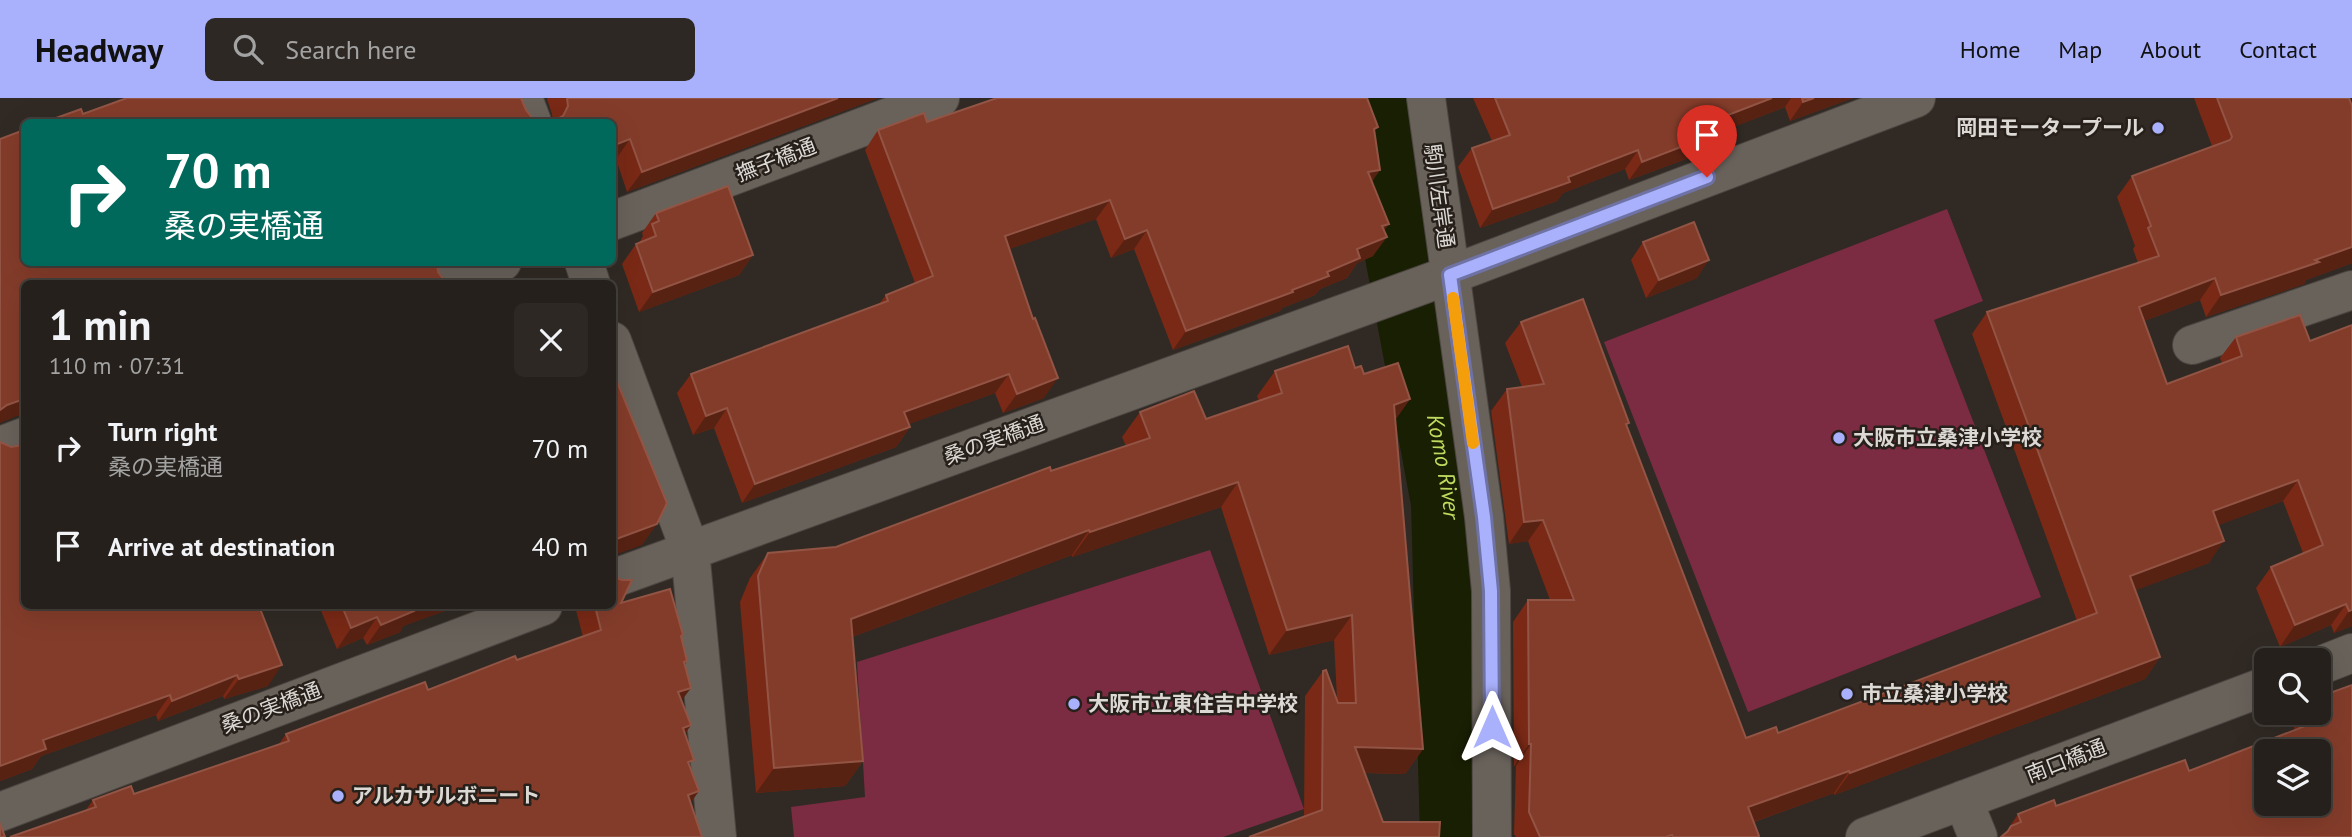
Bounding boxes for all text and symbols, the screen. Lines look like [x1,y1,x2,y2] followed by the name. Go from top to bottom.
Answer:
[205,18,695,81] search box
[35,28,163,71] text: Headway
[229,30,267,68] icon: search
[285,33,416,66] text: Search here
[1960,34,2020,65] text: Home
[2058,34,2102,65] text: Map
[2140,34,2201,65] text: About
[2239,34,2317,65] text: Contact
[1677,105,1737,177] pin
[1956,114,2144,141] place label: 岡田モータープール
[1688,116,1726,154] icon: arrive
[2150,120,2166,136] marker: 岡田モータープール
[732,132,820,187] street label: 撫子橋通
[164,138,271,202] text: 70 m
[1419,142,1460,250] street label: 駒川左岸通
[49,147,140,238] icon: right
[164,204,324,246] text: 桑の実橋通
[49,297,151,352] text: 1 min
[514,303,588,377] button: close
[49,351,185,380] text: 110 m · 07:31
[940,409,1048,470] street label: 桑の実橋通
[1421,411,1466,521] water label: Komo River
[108,415,217,448] text: Turn right
[1853,424,2042,451] place label: 大阪市立桑津小学校
[49,429,87,467] icon: right
[1831,430,1847,446] marker: 大阪市立桑津小学校
[532,432,588,465] text: 70 m
[108,452,223,481] text: 桑の実橋通
[49,527,87,565] icon: arrive
[108,530,335,563] text: Arrive at destination
[532,530,588,563] text: 40 m
[2254,648,2331,816] map controls
[2254,648,2331,725] button: search
[217,676,325,739] street label: 桑の実橋通
[1861,680,2008,707] place label: 市立桑津小学校
[1839,686,1855,702] marker: 市立桑津小学校
[1088,690,1298,717] place label: 大阪市立東住吉中学校
[1455,690,1529,764] position arrow
[1066,696,1082,712] marker: 大阪市立東住吉中学校
[2022,733,2110,788] street label: 南口橋通
[2254,739,2331,816] button: layers
[352,782,540,809] place label: アルカサルボニート
[330,788,346,804] marker: アルカサルボニート

